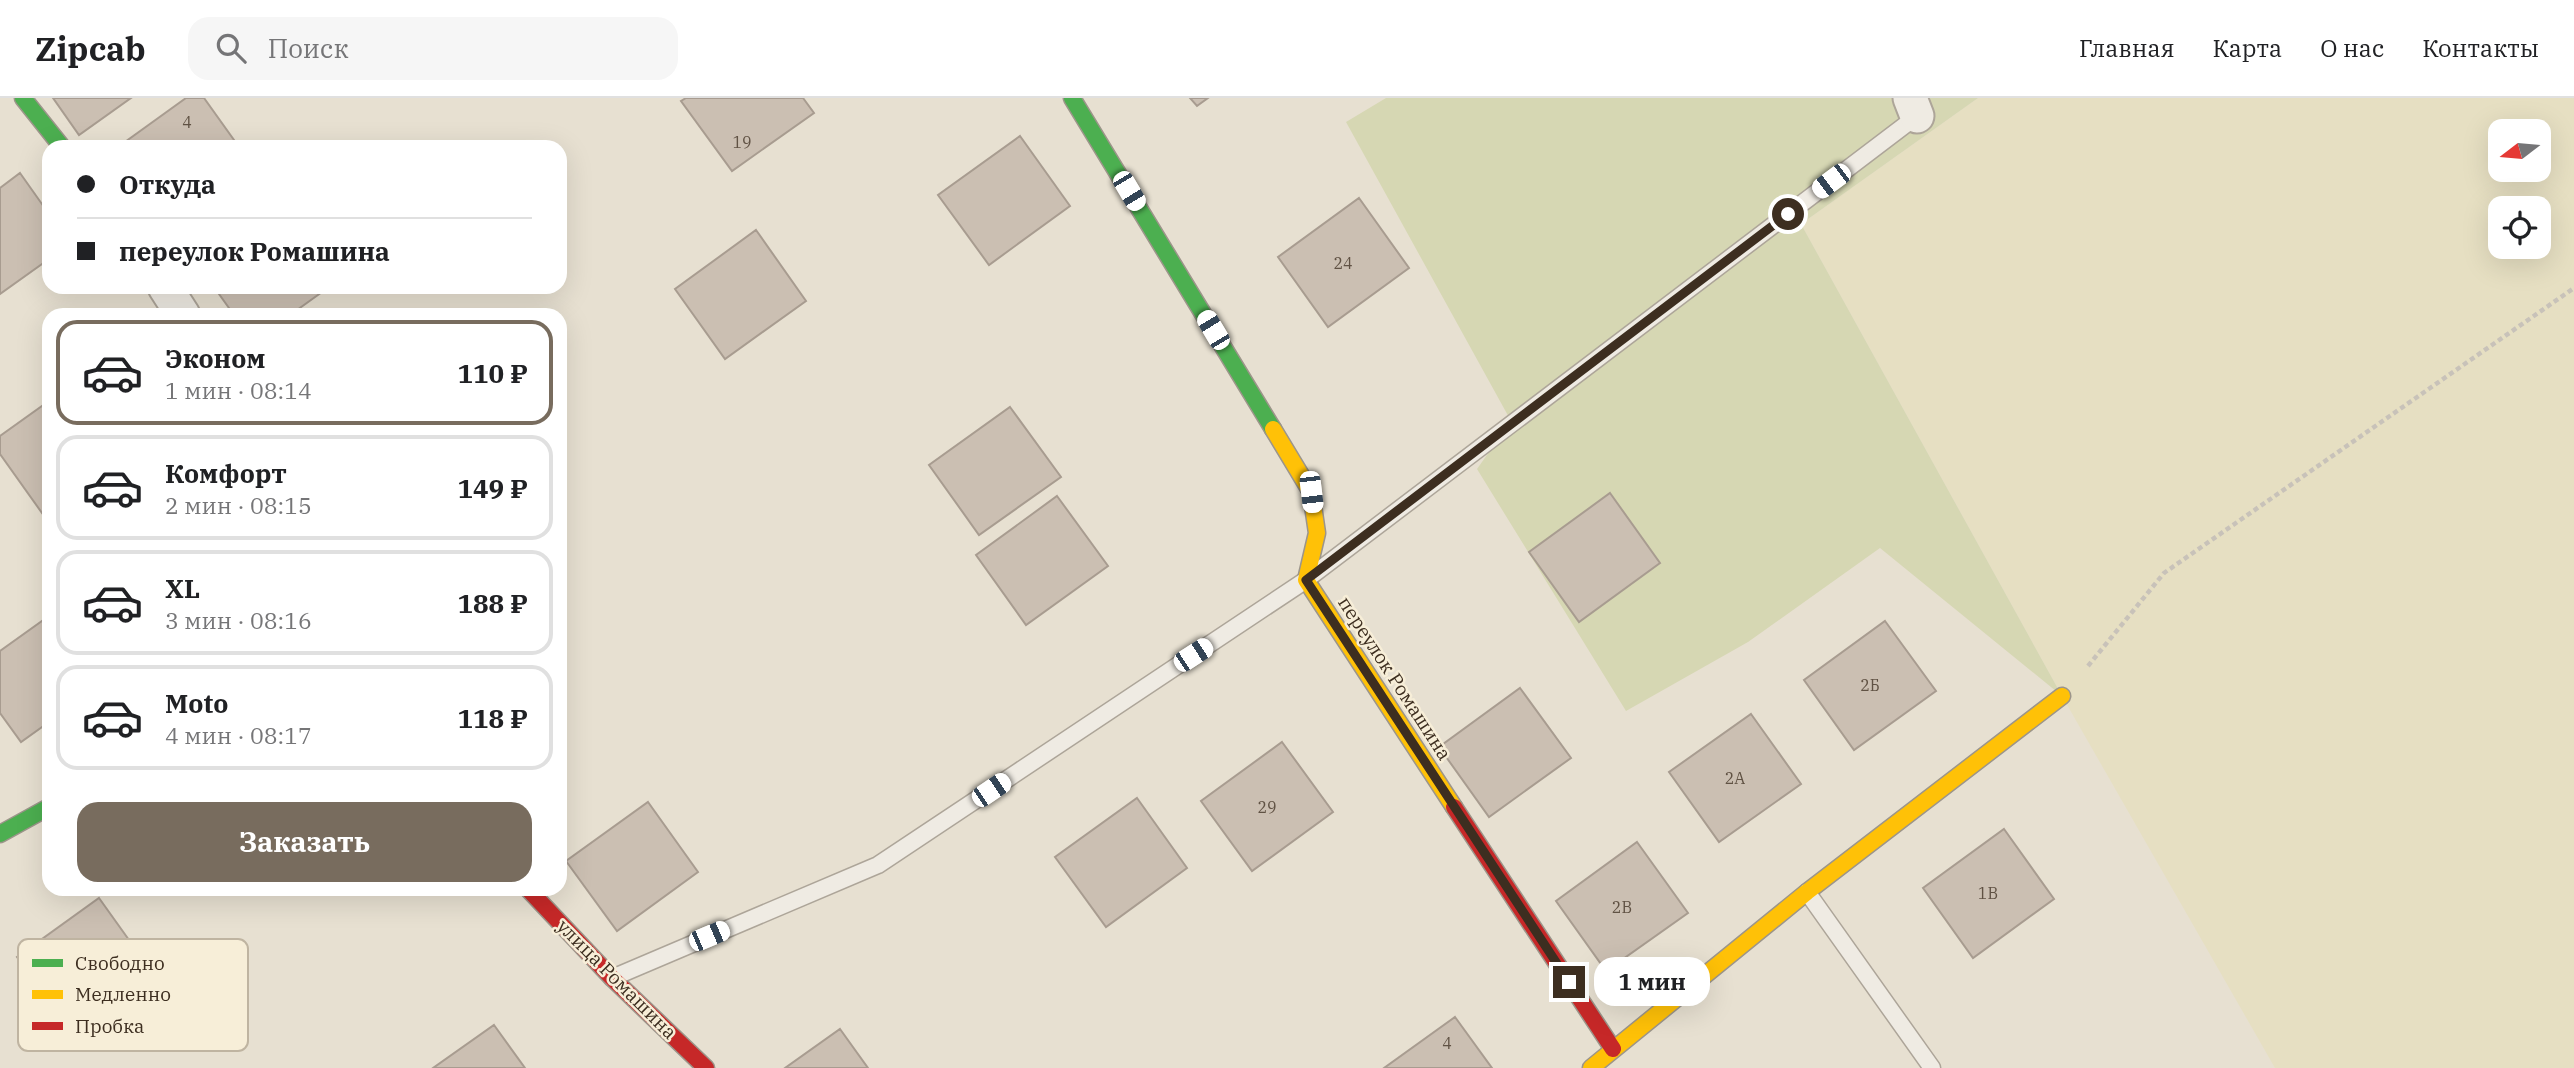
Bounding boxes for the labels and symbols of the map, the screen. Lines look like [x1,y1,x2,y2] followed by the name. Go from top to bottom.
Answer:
[182,112,192,132] house number: 4
[2488,119,2552,182] north arrow
[732,132,752,152] house number: 19
[1808,160,1855,202] car
[1110,168,1149,214] car
[1772,198,1804,230] route start
[1333,253,1353,273] house number: 24
[1194,307,1233,353] car
[1299,470,1324,514] car
[1333,592,1457,764] street label: переулок Ромашина
[1170,635,1217,675] car
[1860,675,1880,695] house number: 2Б
[1725,768,1745,788] house number: 2А
[968,770,1015,810] car
[1257,797,1277,817] house number: 29
[1978,883,1998,903] house number: 1В
[1612,897,1632,917] house number: 2В
[552,914,682,1044] street label: улица Ромашина
[686,918,733,954] car
[18,939,248,1051] legend
[75,951,165,975] text: Свободно
[1594,958,1709,1006] callout: 1 мин
[1553,966,1585,998] route end
[75,982,171,1006] text: Медленно
[75,1014,144,1038] text: Пробка
[1442,1033,1452,1053] house number: 4

